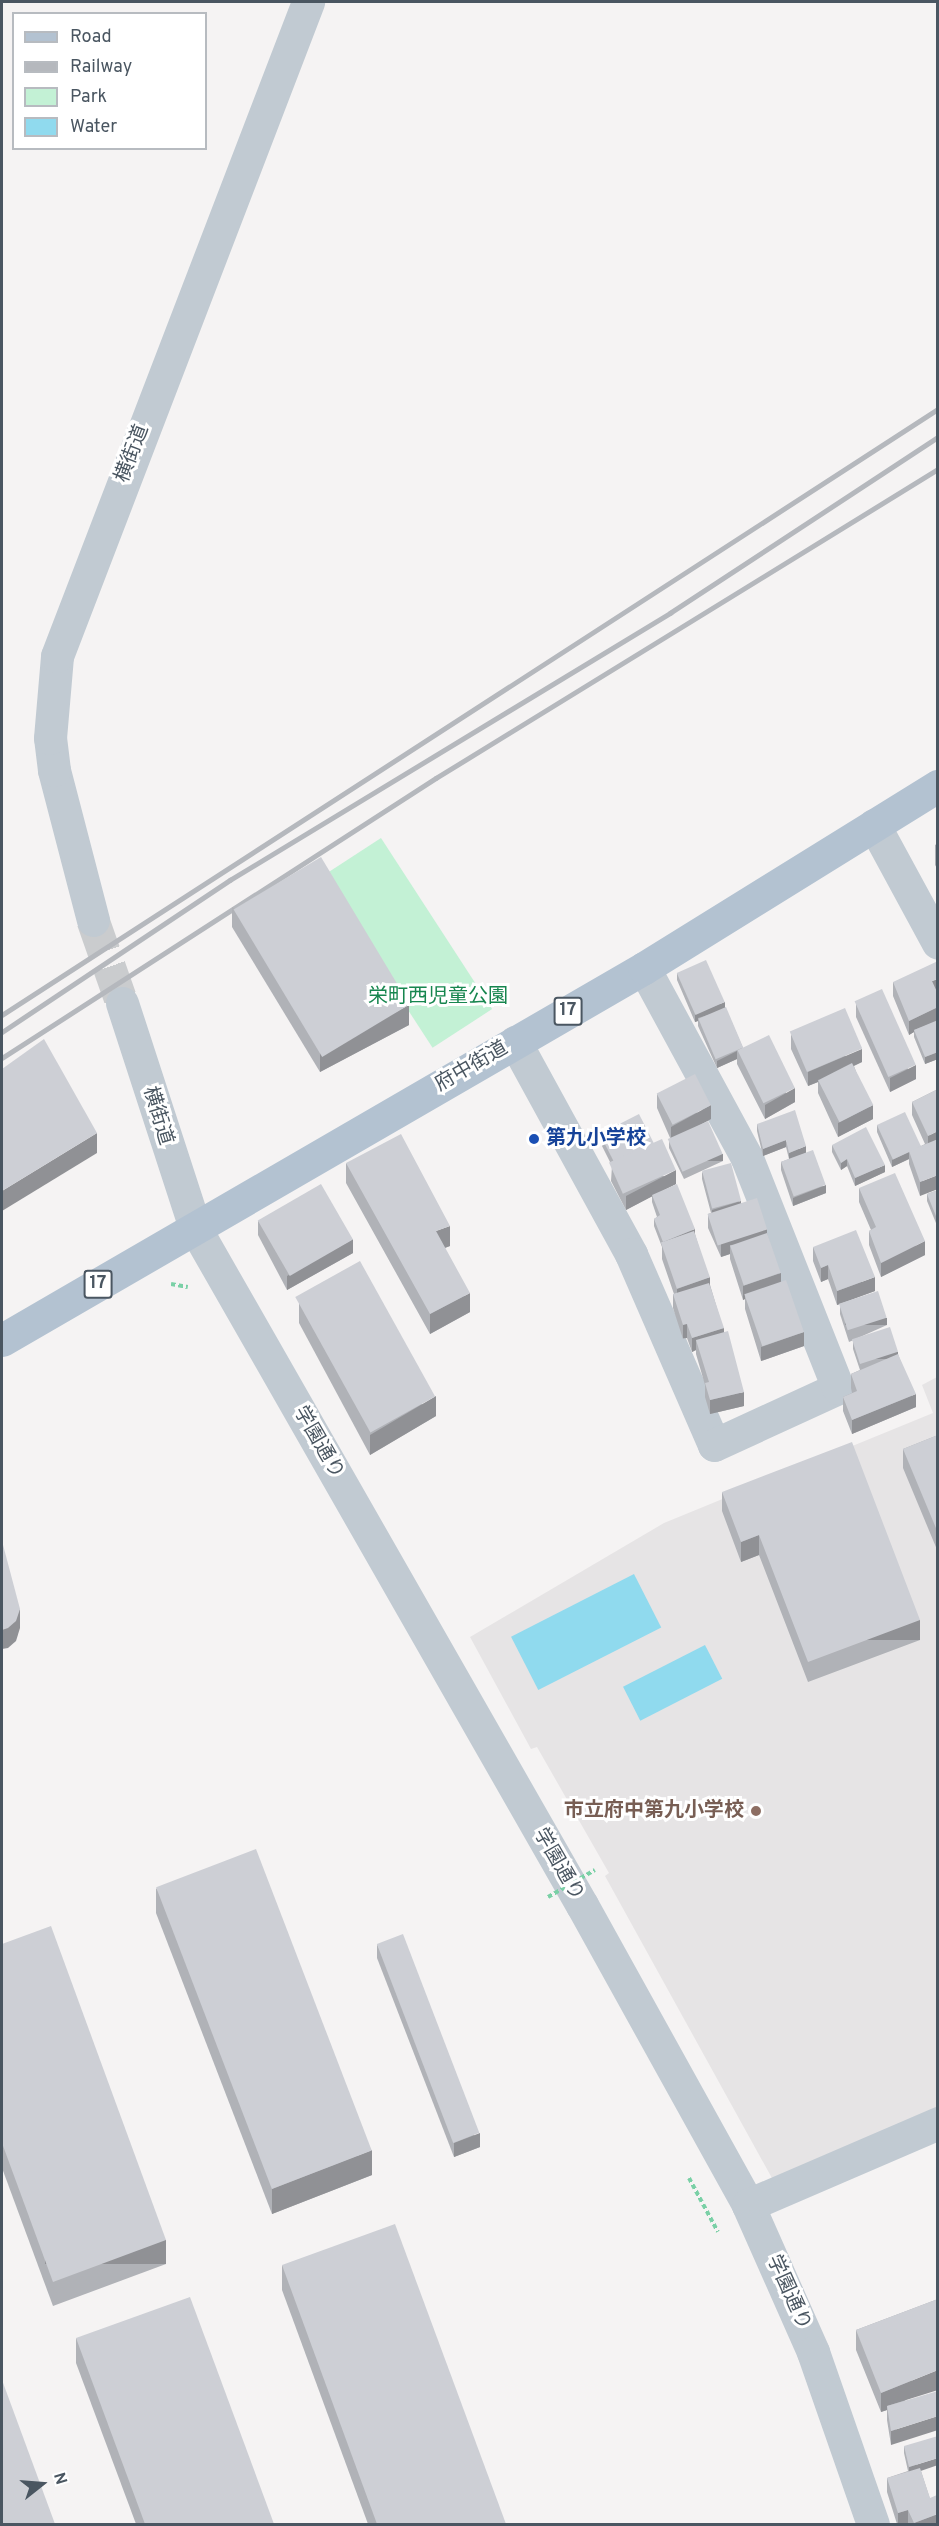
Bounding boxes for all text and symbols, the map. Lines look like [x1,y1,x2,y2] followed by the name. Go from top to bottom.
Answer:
[12,12,207,150] legend
[70,26,112,49] text: Road
[70,56,132,79] text: Railway
[70,86,107,109] text: Park
[70,116,117,139] text: Water
[111,422,155,486] street label: 横街道
[368,985,508,1009] park label: 栄町西児童公園
[553,996,583,1026] road number: 17
[431,1037,513,1097] street label: 府中街道
[137,1084,177,1148] street label: 横街道
[546,1127,646,1151] place label: 第九小学校
[527,1132,541,1146] marker: 第九小学校
[83,1269,113,1299] road number: 17
[288,1402,348,1484] street label: 学園通り
[564,1799,744,1823] place label: 市立府中第九小学校
[749,1804,763,1818] marker: 市立府中第九小学校
[528,1824,588,1906] street label: 学園通り
[761,2252,815,2334] street label: 学園通り
[12,2454,72,2514] north arrow
[48,2470,70,2487] text: N

